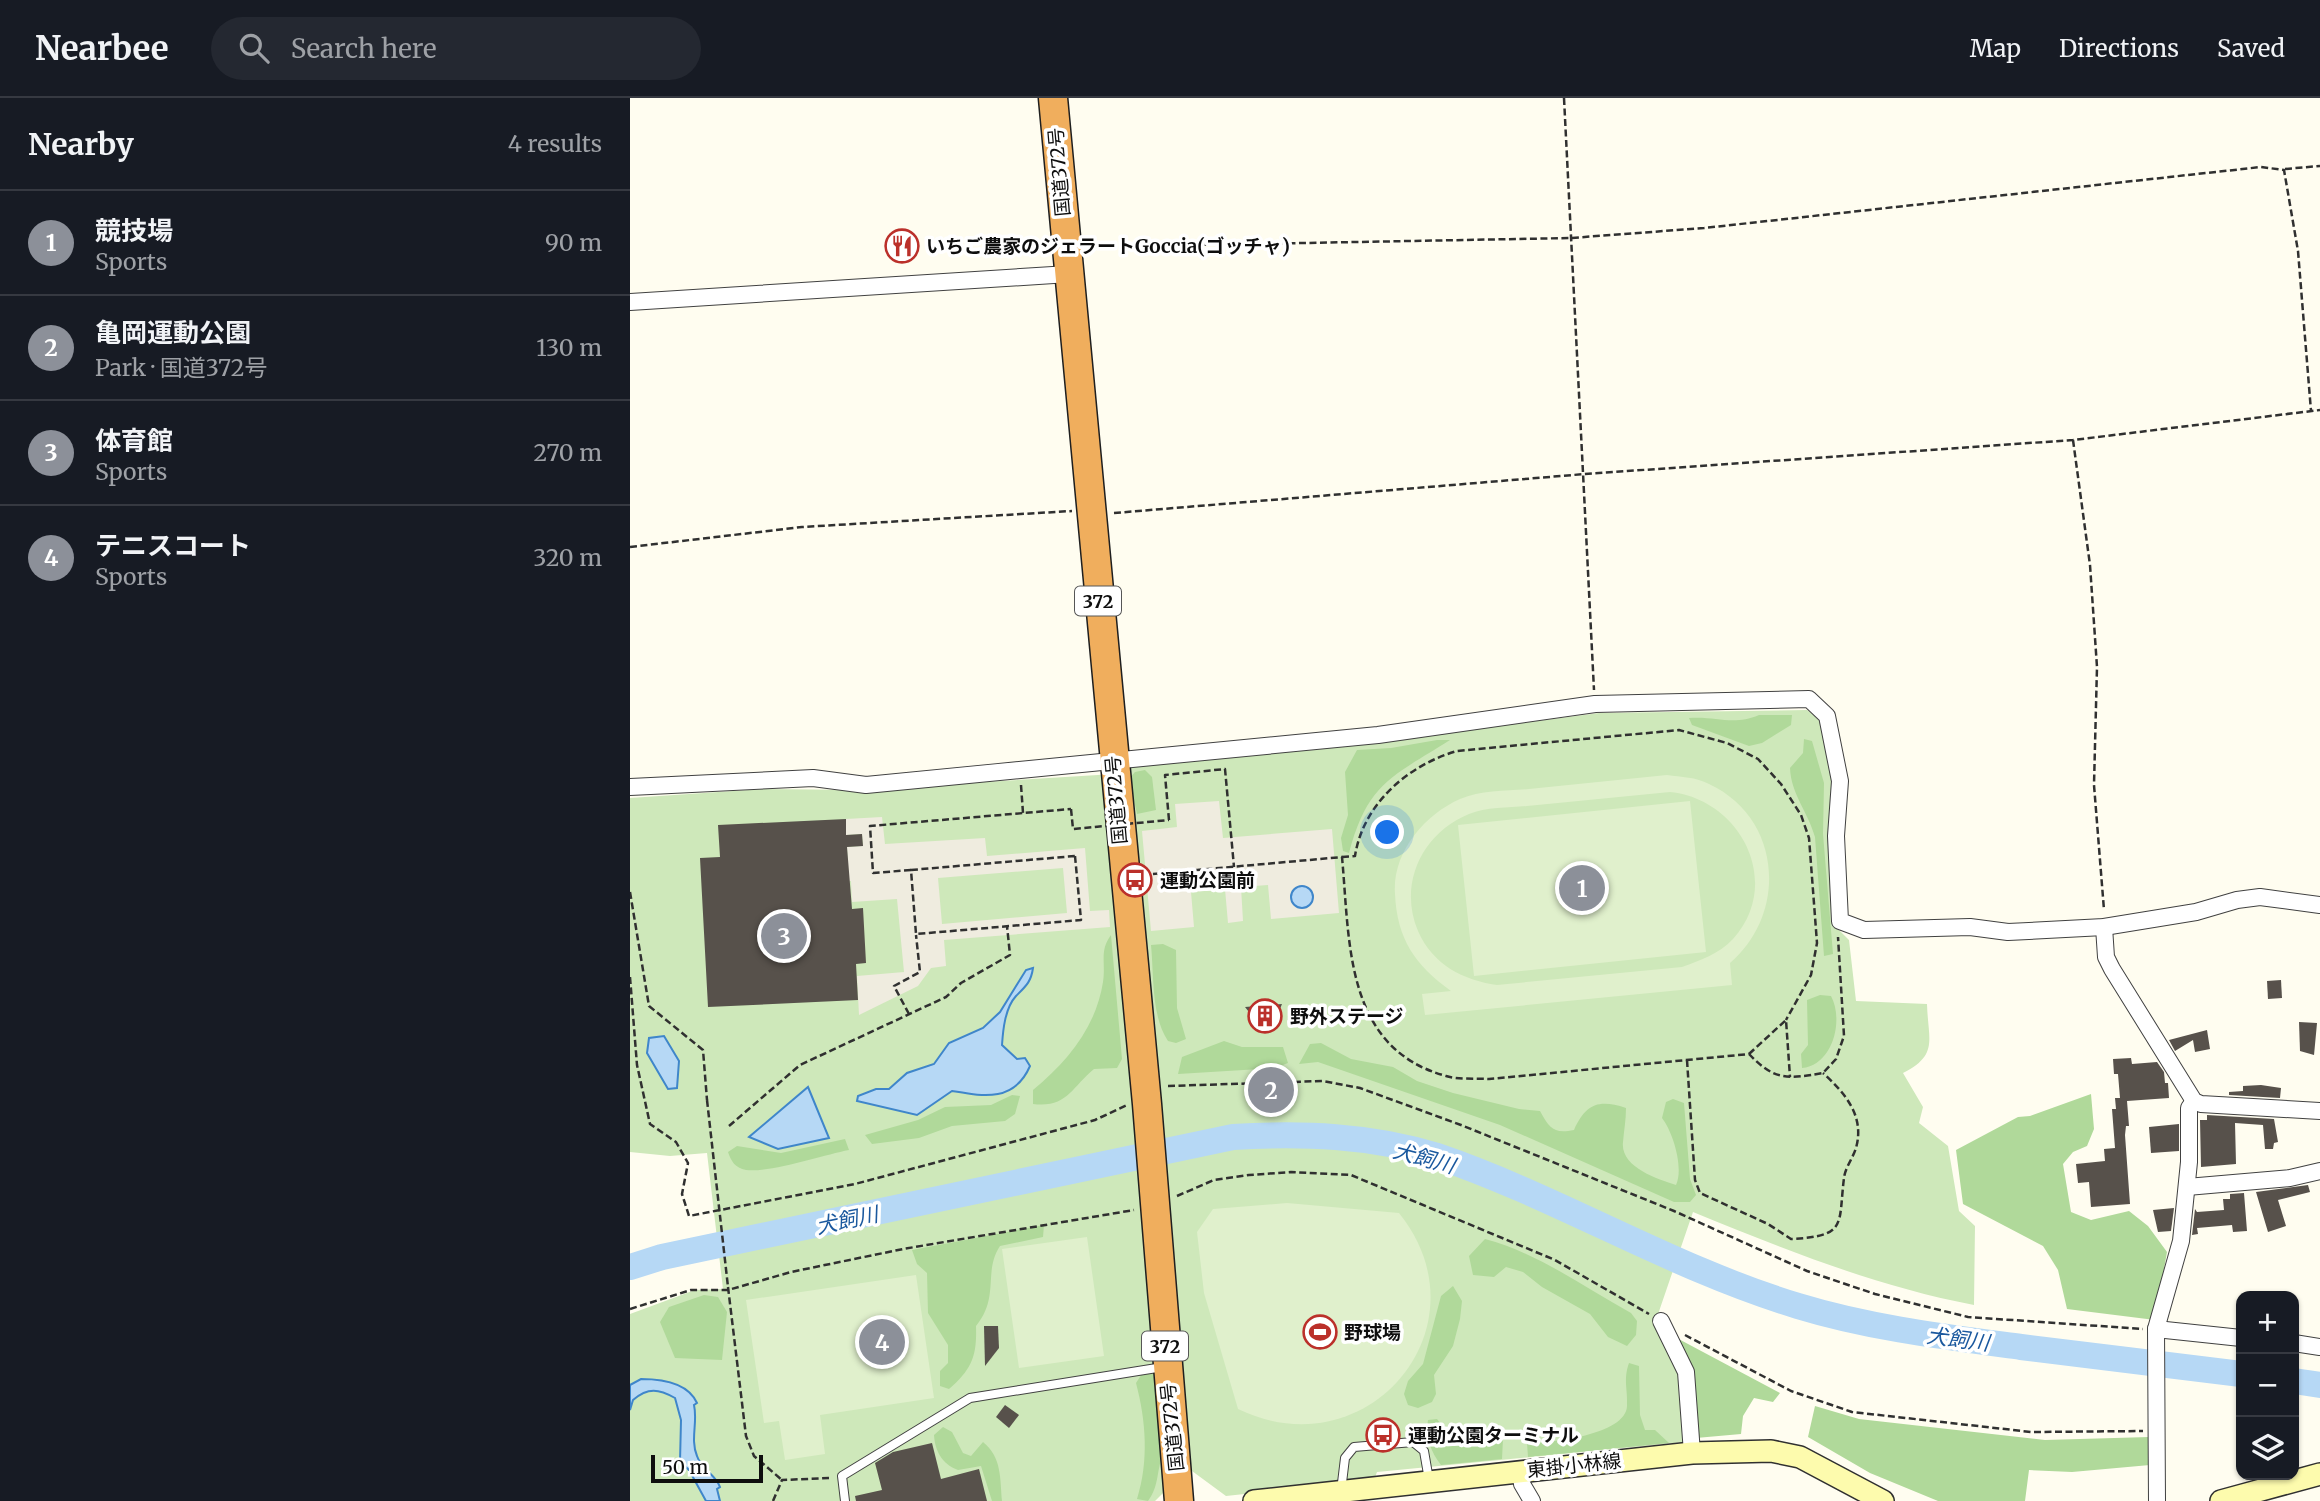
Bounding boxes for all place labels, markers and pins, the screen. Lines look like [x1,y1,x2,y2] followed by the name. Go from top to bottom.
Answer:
[883,227,921,265] restaurant icon: いちご農家のジェラートGoccia(ゴッチャ)
[926,234,1290,258] place label: いちご農家のジェラートGoccia(ゴッチャ)
[1116,861,1154,899] bus stop icon: 運動公園前
[1559,862,1605,914] pin: 1
[1160,868,1255,892] place label: 運動公園前
[761,910,807,962] pin: 3
[1246,997,1284,1035] building icon: 野外ステージ
[1290,1004,1404,1028] place label: 野外ステージ
[1248,1064,1294,1116] pin: 2
[1301,1313,1339,1351] sports icon: 野球場
[859,1316,905,1368] pin: 4
[1344,1320,1401,1344] place label: 野球場
[1364,1416,1402,1454] bus stop icon: 運動公園ターミナル
[1408,1423,1579,1447] place label: 運動公園ターミナル

